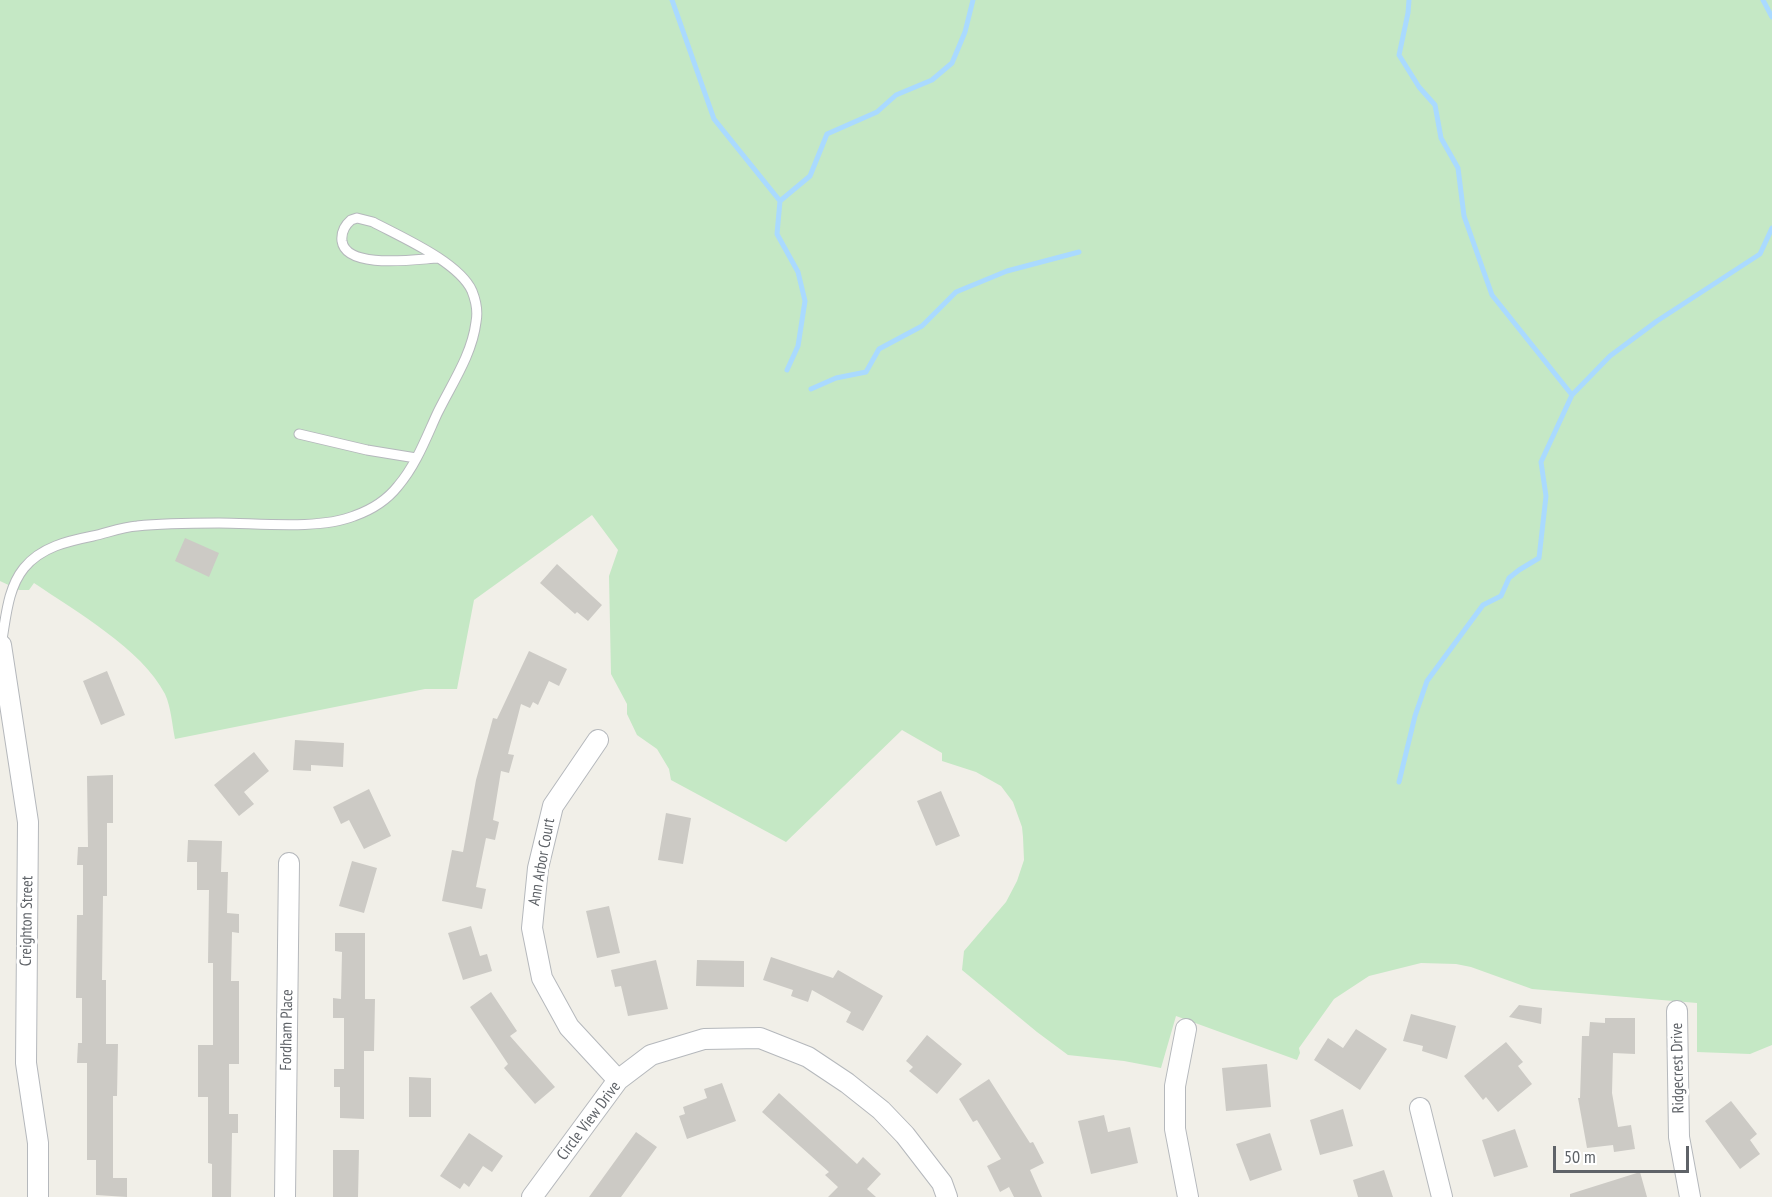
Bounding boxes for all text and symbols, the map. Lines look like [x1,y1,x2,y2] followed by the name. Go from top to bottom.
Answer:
[525,817,559,907] street label: Ann Arbor Court
[17,876,37,966] street label: Creighton Street
[277,989,297,1071] street label: Fordham Place
[1668,1023,1688,1113] street label: Ridgecrest Drive
[553,1078,625,1164] street label: Circle View Drive
[1556,1134,1692,1172] scale bar
[1564,1145,1596,1168] text: 50 m

